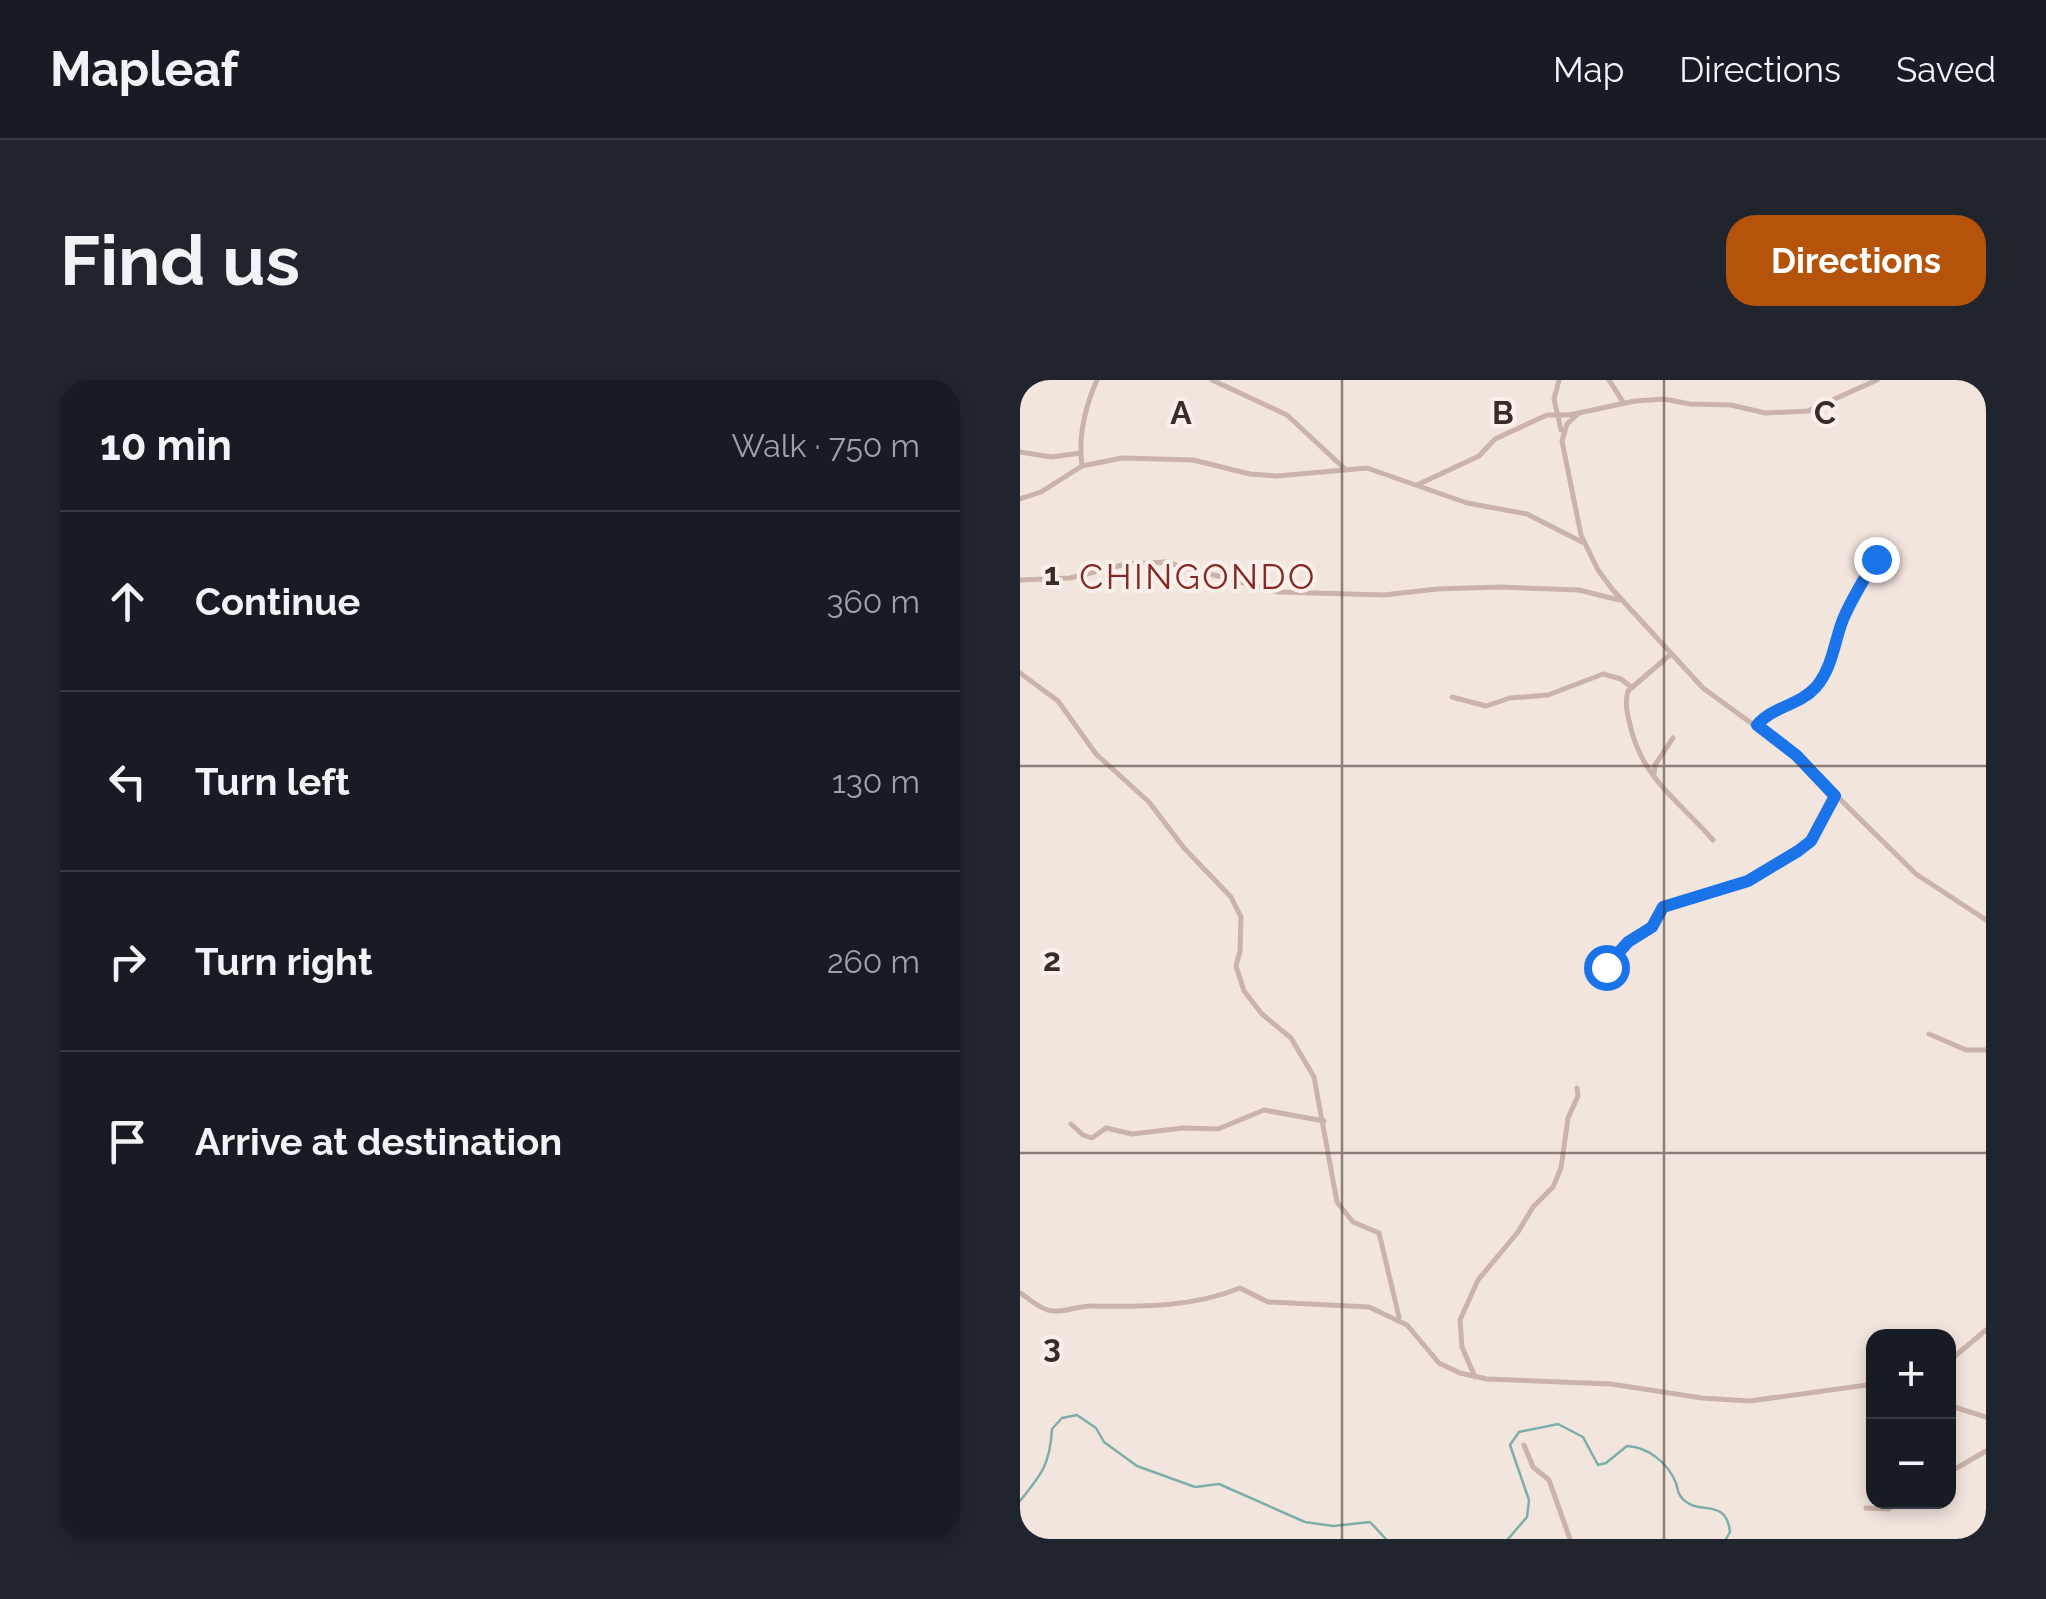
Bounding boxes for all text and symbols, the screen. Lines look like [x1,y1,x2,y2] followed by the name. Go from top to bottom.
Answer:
[50,41,238,97] text: Mapleaf
[1553,49,1624,90] text: Map
[1679,49,1841,90] text: Directions
[1896,49,1996,90] text: Saved
[1726,215,1986,306] button: Directions
[60,219,300,301] text: Find us
[1170,394,1192,431] text: A
[1492,394,1514,431] text: B
[1814,394,1836,431] text: C
[100,421,232,470] text: 10 min
[732,427,920,464] text: Walk · 750 m
[1854,537,1900,583] route end
[1044,555,1060,592] text: 1
[1079,556,1317,597] district label: CHINGONDO
[100,574,155,629] icon: ahead
[195,579,360,624] text: Continue
[826,583,920,620] text: 360 m
[100,754,155,809] icon: left
[195,759,350,804] text: Turn left
[832,763,920,800] text: 130 m
[100,934,155,989] icon: right
[195,939,372,984] text: Turn right
[1043,941,1061,978] text: 2
[827,943,920,980] text: 260 m
[1584,945,1630,991] route start
[100,1114,155,1169] icon: arrive
[195,1119,562,1164] text: Arrive at destination
[1043,1327,1061,1364] text: 3
[1866,1329,1956,1509] map controls
[1866,1329,1956,1419] button: +
[1866,1419,1956,1509] button: −

